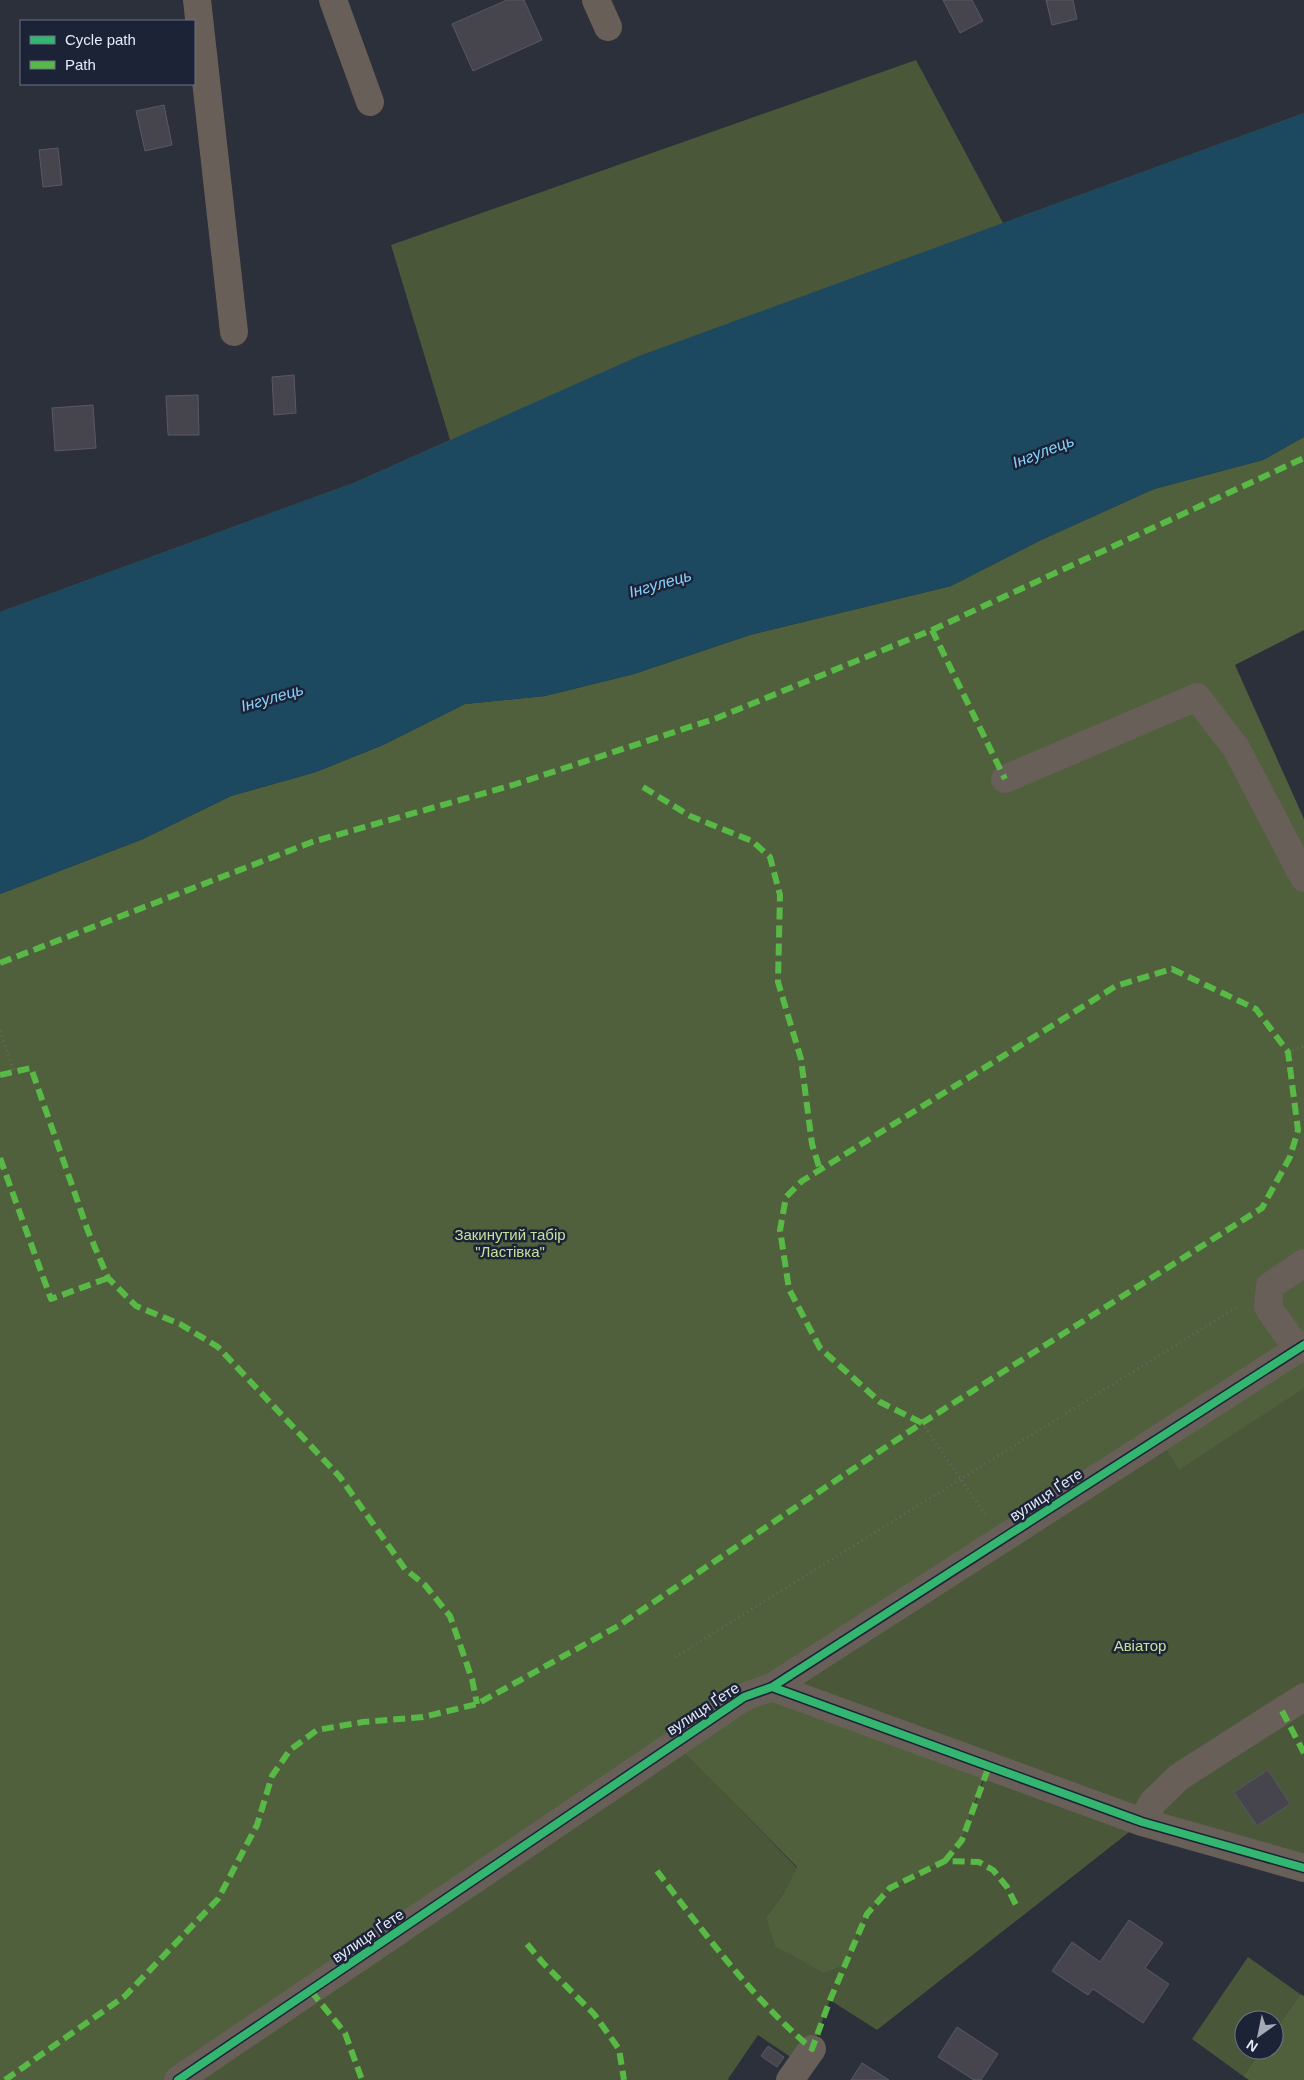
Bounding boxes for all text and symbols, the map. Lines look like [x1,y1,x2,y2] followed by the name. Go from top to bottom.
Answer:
[20,20,195,85] legend
[65,31,136,48] text: Cycle path
[65,56,96,73] text: Path
[1010,432,1076,471] water label: Інгулець
[627,566,693,601] water label: Інгулець
[239,680,305,715] water label: Інгулець
[454,1226,566,1260] park label: Закинутий табір "Ластівка"
[1006,1465,1085,1524] street label: вулиця Ґете
[1114,1637,1166,1654] park label: Авіатор
[663,1679,742,1738] street label: вулиця Ґете
[329,1905,407,1966] street label: вулиця Ґете
[1234,2010,1284,2060] north arrow
[1243,2036,1261,2055] text: N

